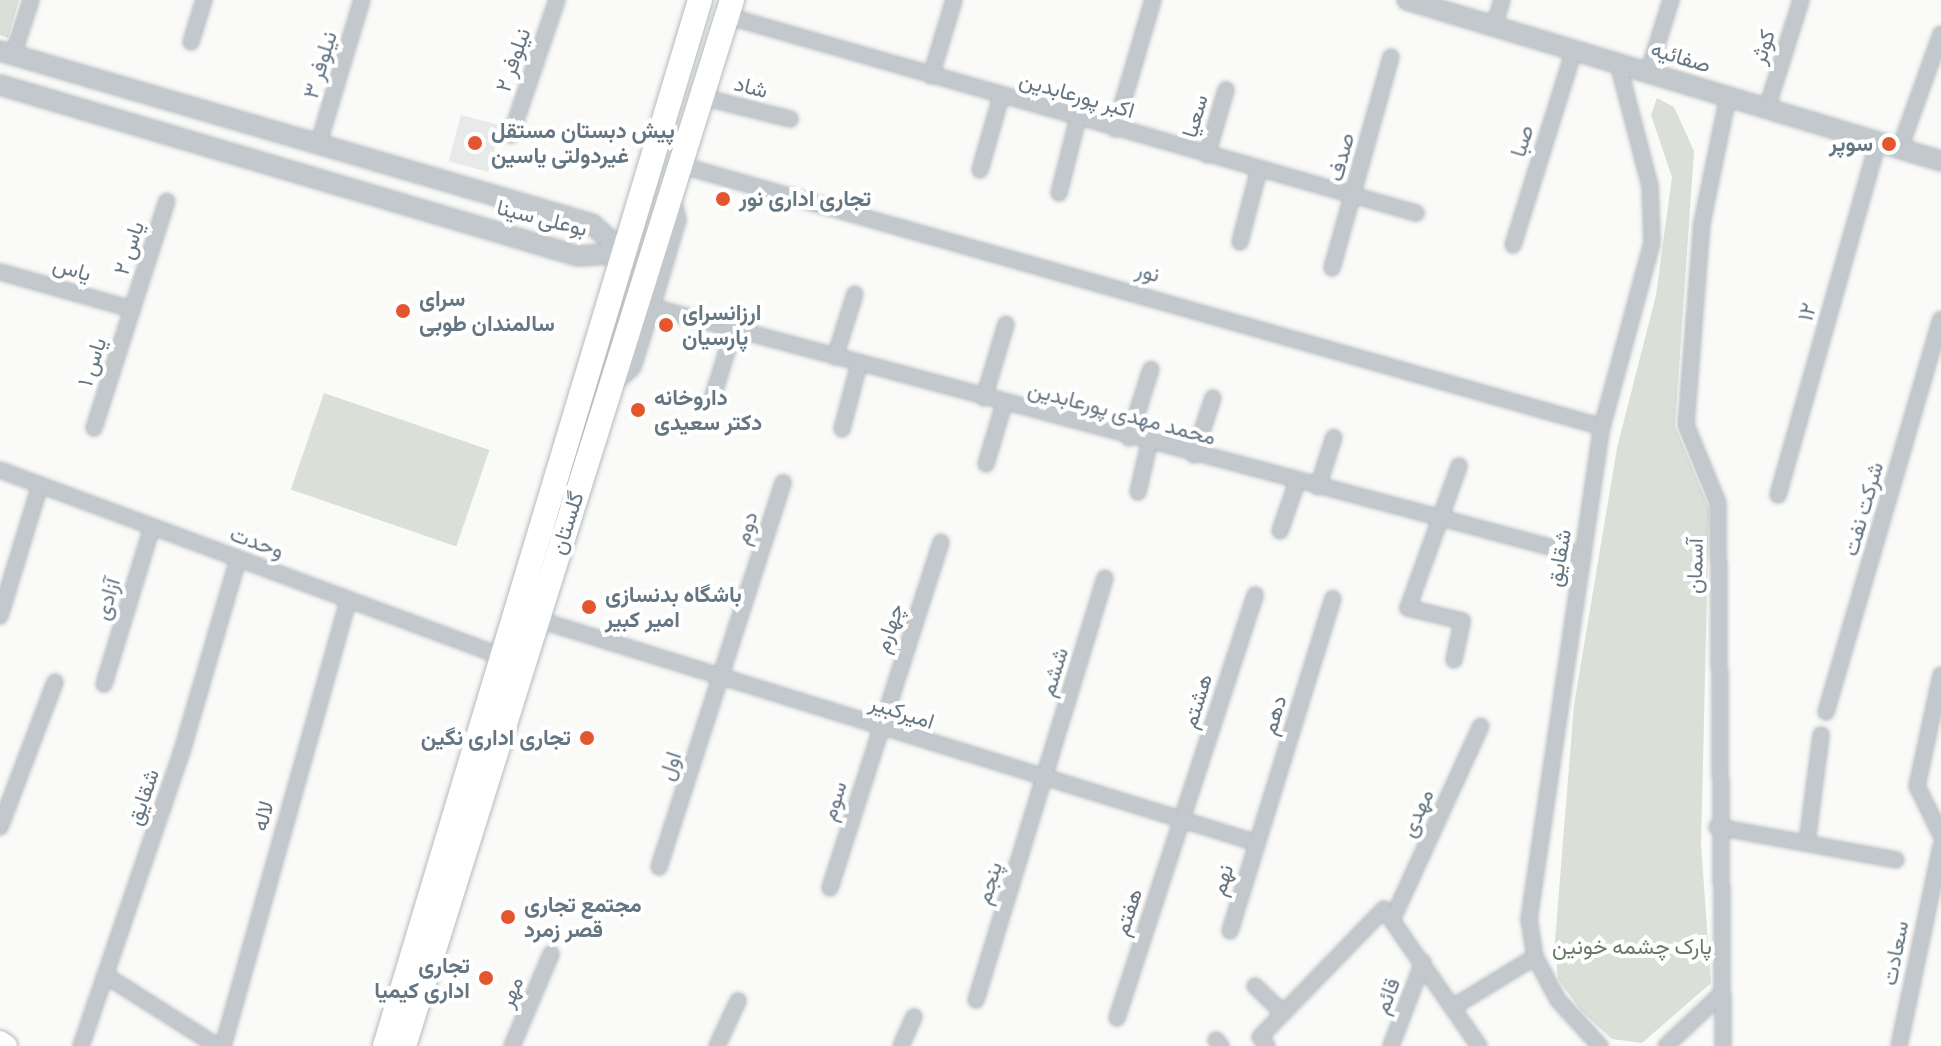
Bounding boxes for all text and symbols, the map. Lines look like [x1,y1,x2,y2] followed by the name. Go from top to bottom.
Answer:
[490,25,536,95] street label: نیلوفر ۲
[1745,26,1781,68] street label: کوثر
[297,28,343,102] street label: نیلوفر ۳
[1648,35,1714,79] street label: صفائیه
[1016,66,1138,124] street label: اکبر پورعابدین
[731,70,771,104] street label: شاد
[1176,91,1214,141] street label: سعیا
[491,117,675,168] place label: پیش دبستان مستقل غیردولتی یاسین
[1505,122,1539,160] street label: صبا
[1322,130,1360,184] street label: صدف
[1829,131,1873,157] place label: سوپر
[466,134,484,152] marker: پیش دبستان مستقل غیردولتی یاسین
[1880,135,1898,153] marker: سوپر
[739,186,871,212] place label: تجاری اداری نور
[714,190,732,208] marker: تجاری اداری نور
[494,194,590,242] street label: بوعلی سینا
[108,218,150,278] street label: یاس ۲
[50,251,94,287] street label: یاس
[1133,256,1163,288] street label: نور
[419,285,555,336] place label: سرای سالمندان طوبی
[682,299,761,350] place label: ارزانسرای پارسیان
[1792,300,1822,324] street label: ۱۲
[394,302,412,320] marker: سرای سالمندان طوبی
[657,316,675,334] marker: ارزانسرای پارسیان
[72,334,112,390] street label: یاس ۱
[1025,375,1219,451] street label: محمد مهدی پورعابدین
[654,384,762,436] place label: داروخانه دکتر سعیدی
[629,401,647,419] marker: داروخانه دکتر سعیدی
[1837,459,1889,559] street label: شرکت نفت
[544,488,590,558] street label: گلستان
[728,508,764,548] street label: دوم
[226,520,288,564] street label: وحدت
[1541,527,1577,589] street label: شقایق
[1681,538,1709,594] street label: آسمان
[88,575,126,623] street label: آزادی
[605,581,742,632] place label: باشگاه بدنسازی امیر کبیر
[580,598,598,616] marker: باشگاه بدنسازی امیر کبیر
[868,600,910,656] street label: چهارم
[1034,644,1074,700] street label: ششم
[1176,670,1218,732] street label: هشتم
[866,689,938,735] street label: امیرکبیر
[1256,692,1292,738] street label: دهم
[421,725,571,751] place label: تجاری اداری نگین
[578,729,596,747] marker: تجاری اداری نگین
[653,748,687,784] street label: اول
[121,765,165,829] street label: شقایق
[815,778,853,824] street label: سوم
[1394,785,1440,841] street label: مهدی
[246,798,280,834] street label: لاله
[970,858,1008,908] street label: پنجم
[1205,861,1239,899] street label: نهم
[1108,885,1148,939] street label: هفتم
[524,891,642,942] place label: مجتمع تجاری قصر زمرد
[499,908,517,926] marker: مجتمع تجاری قصر زمرد
[1876,918,1914,988] street label: سعادت
[1552,934,1712,960] park label: پارک چشمه خونین
[374,952,470,1004] place label: تجاری اداری کیمیا
[477,969,495,987] marker: تجاری اداری کیمیا
[493,973,529,1011] street label: مهر
[1368,974,1406,1018] street label: قائم

